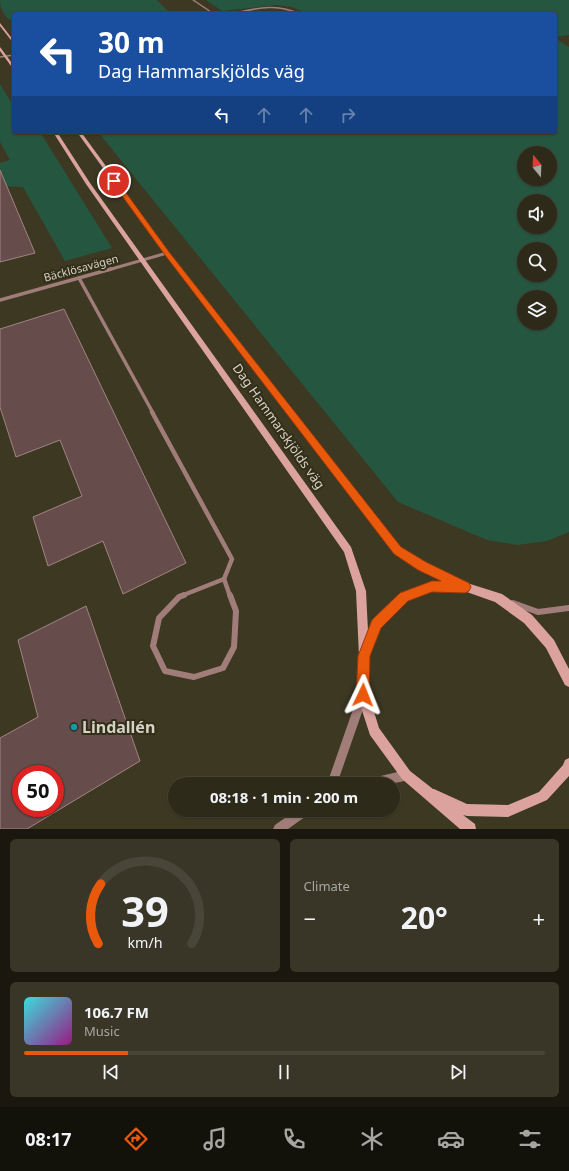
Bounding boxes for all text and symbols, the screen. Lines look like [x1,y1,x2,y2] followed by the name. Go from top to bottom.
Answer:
[98,23,165,61] text: 30 m
[32,28,84,80] icon: left
[98,59,305,83] text: Dag Hammarskjölds väg
[211,104,233,126] icon: left
[253,104,275,126] icon: ahead
[295,104,317,126] icon: ahead
[337,104,359,126] icon: right
[517,146,557,186] north arrow
[517,146,557,330] map controls
[97,164,131,198] pin
[103,170,125,192] icon: arrive
[517,194,557,234] button: sound
[517,242,557,282] button: search
[42,250,120,285] street label: Bäcklösavägen
[517,290,557,330] button: layers
[229,360,329,492] street label: Dag Hammarskjölds väg
[342,674,384,716] position arrow
[82,716,155,738] place label: Lindallén
[69,722,79,732] marker: Lindallén
[12,765,64,817] speed limit sign: 50
[210,787,358,807] text: 08:18 · 1 min · 200 m
[304,877,350,895] text: Climate
[121,882,169,938] text: 39
[401,897,448,938] text: 20°
[304,903,316,933] text: −
[532,903,545,933] text: +
[127,932,162,951] text: km/h
[84,1002,149,1022] text: 106.7 FM
[84,1022,120,1040] text: Music
[100,1061,122,1083] icon: previous
[273,1061,295,1083] icon: pause
[447,1061,469,1083] icon: next
[122,1125,150,1153] icon: directions
[201,1125,229,1153] icon: music
[280,1125,308,1153] icon: phone
[358,1125,386,1153] icon: climate
[437,1125,465,1153] icon: car
[516,1125,544,1153] icon: filters
[25,1127,72,1151] text: 08:17

